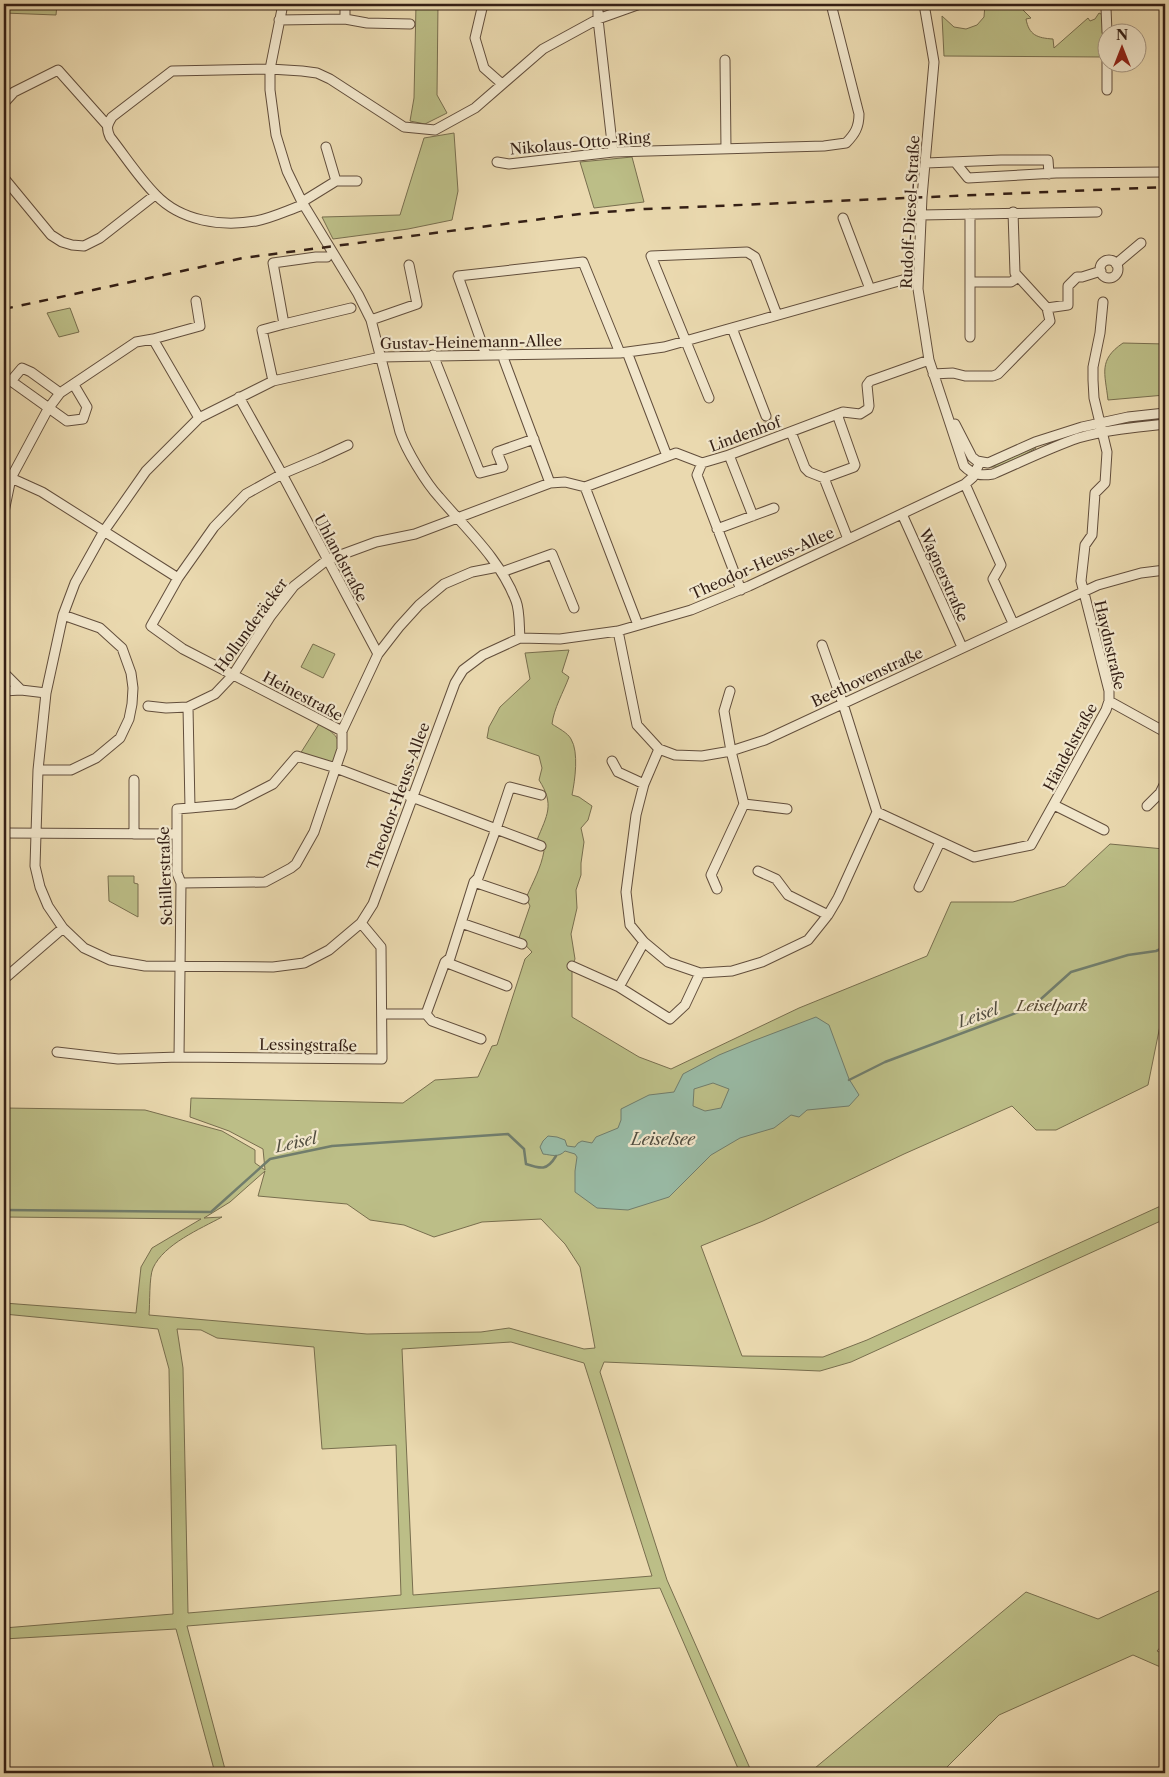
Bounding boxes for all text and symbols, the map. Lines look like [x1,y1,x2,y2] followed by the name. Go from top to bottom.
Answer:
[1096,22,1146,72] north arrow
[1116,26,1128,44] text: N
[509,127,651,159] street label: Nikolaus-Otto-Ring
[896,135,924,289] street label: Rudolf-Diesel-Straße
[380,331,562,353] street label: Gustav-Heinemann-Allee
[707,412,785,456] street label: Lindenhof
[310,511,372,605] street label: Uhlandstraße
[687,523,837,603] street label: Theodor-Heuss-Allee
[915,525,973,624] street label: Wagnerstraße
[211,574,292,676] street label: Hollunderäcker
[1090,598,1130,692] street label: Haydnstraße
[808,643,926,711] street label: Beethovenstraße
[260,667,346,725] street label: Heinestraße
[1039,700,1101,794] street label: Händelstraße
[362,720,434,872] street label: Theodor-Heuss-Allee
[154,826,176,926] street label: Schillerstraße
[1016,996,1088,1015] park label: Leiselpark
[953,998,1003,1032] water label: Leisel
[259,1035,357,1055] street label: Lessingstraße
[271,1127,321,1157] water label: Leisel
[629,1129,696,1149] water label: Leiselsee

